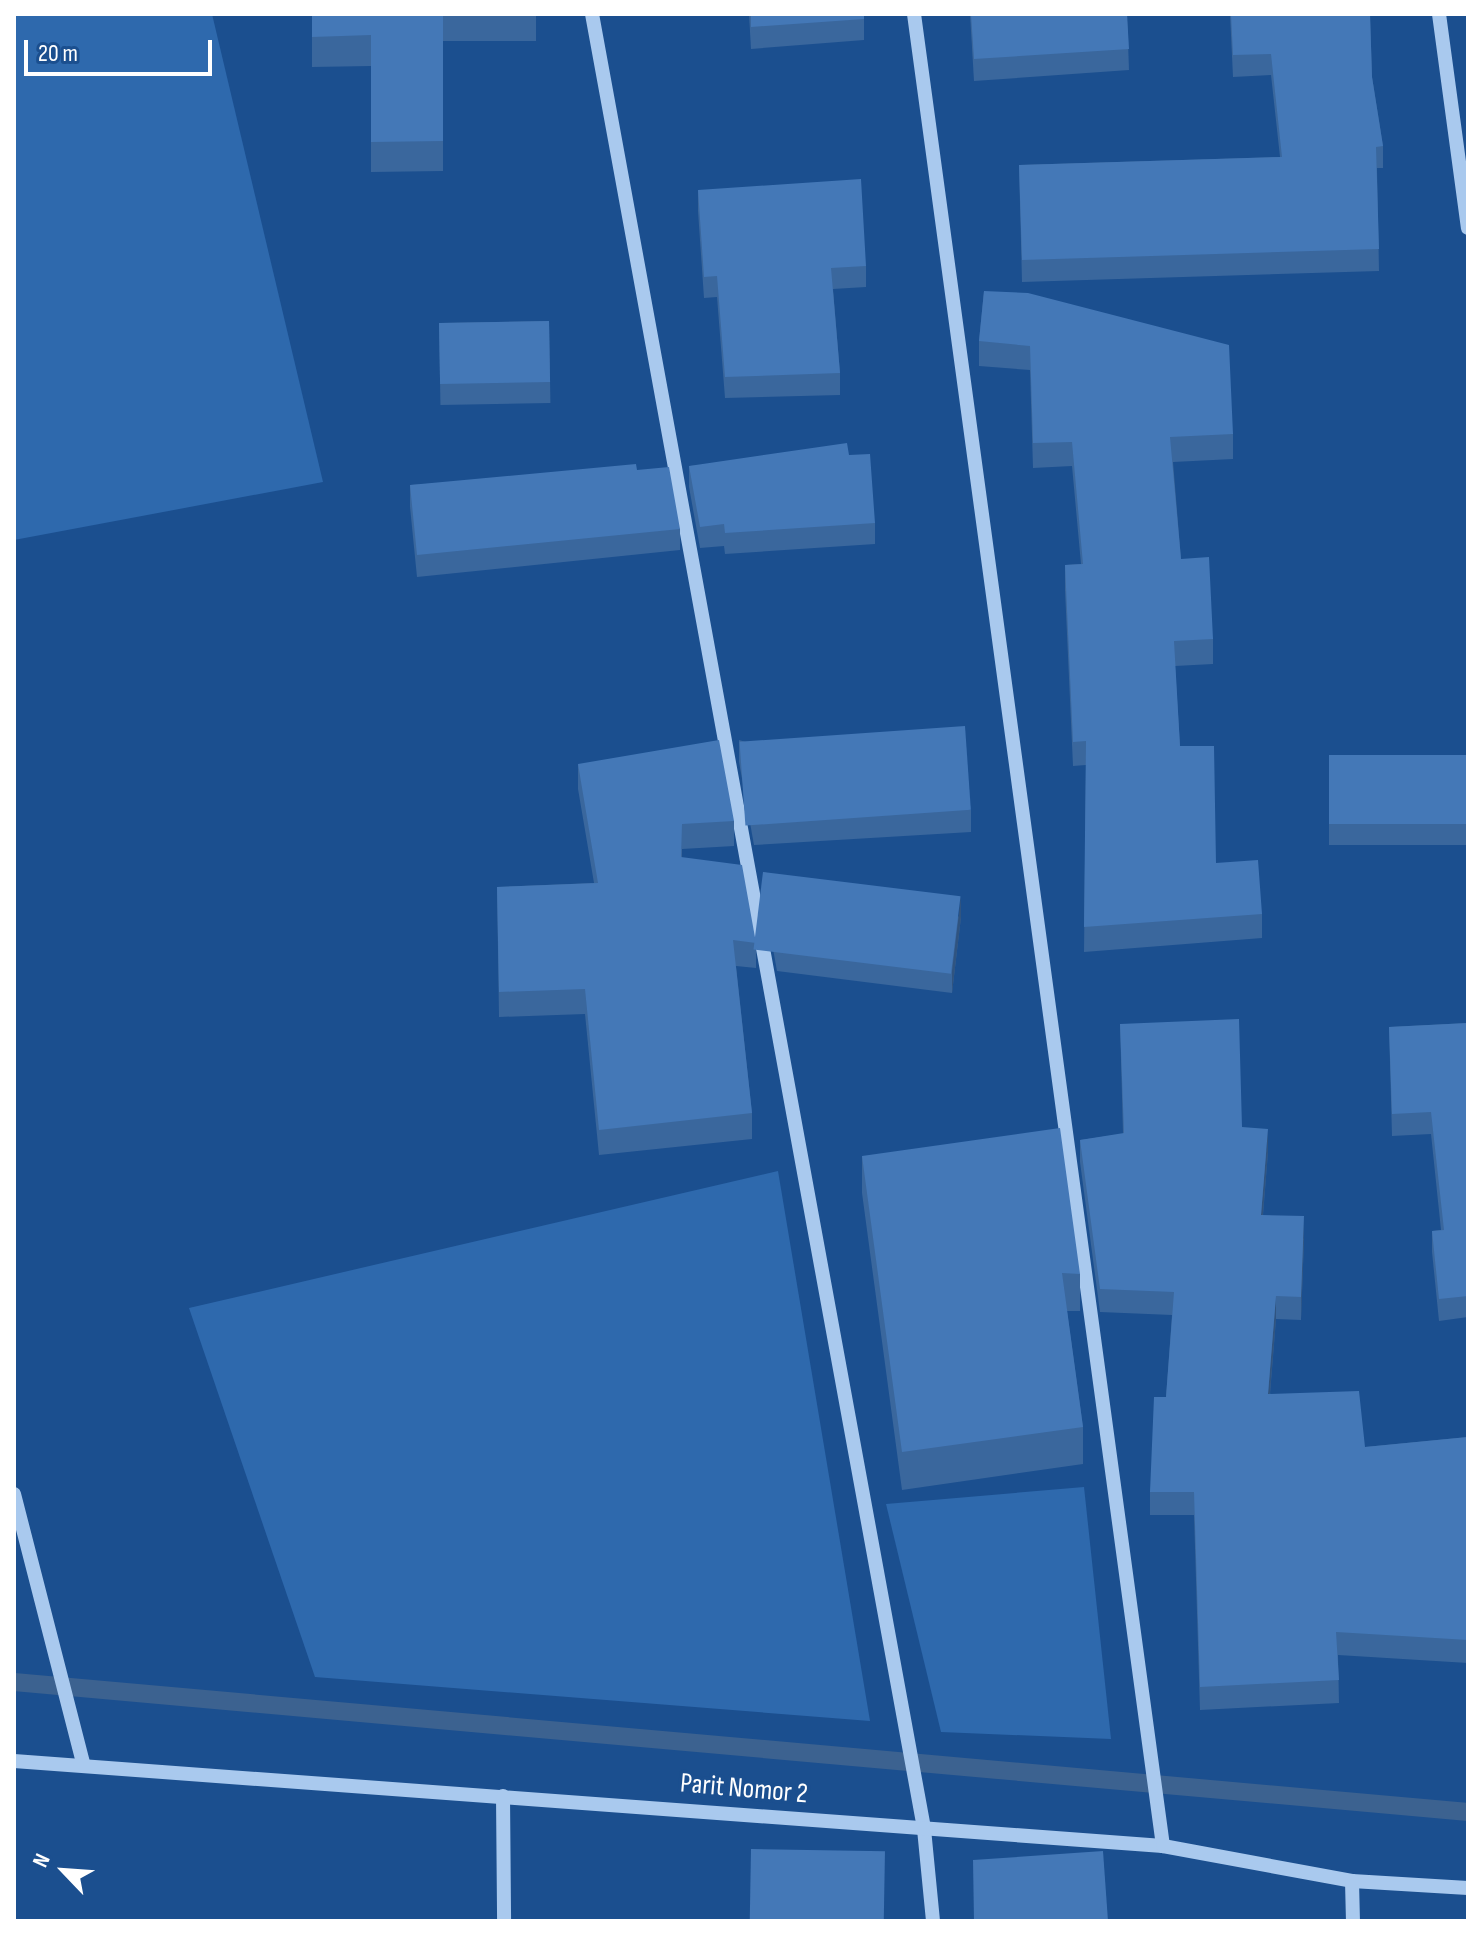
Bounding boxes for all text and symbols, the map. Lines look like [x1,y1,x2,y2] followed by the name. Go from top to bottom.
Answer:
[28,24,216,74] scale bar
[38,39,78,68] text: 20 m
[679,1767,809,1811] street label: Parit Nomor 2
[24,1831,104,1911] north arrow
[27,1850,57,1872] text: N

